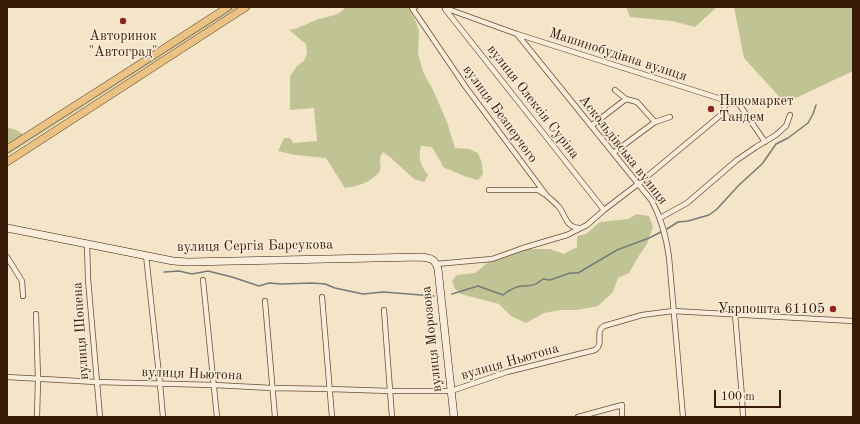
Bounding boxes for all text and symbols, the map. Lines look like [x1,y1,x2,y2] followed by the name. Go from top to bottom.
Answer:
[118,16,128,26] marker: Авторинок "Автоград"
[547,25,689,85] street label: Машинобудівна вулиця
[88,28,158,60] place label: Авторинок "Автоград"
[483,42,583,162] street label: вулиця Олексія Суріна
[459,62,541,166] street label: вулиця Безперчого
[575,92,671,208] street label: Аскольдівська вулиця
[719,93,794,126] place label: Пивомаркет Тандем
[706,104,716,114] marker: Пивомаркет Тандем
[177,236,333,256] street label: вулиця Сергія Барсукова
[69,282,93,380] street label: вулиця Шопена
[418,285,446,393] street label: вулиця Морозова
[718,301,825,317] place label: Укрпошта 61105
[828,304,838,314] marker: Укрпошта 61105
[459,340,561,384] street label: вулиця Ньютона
[141,364,243,384] street label: вулиця Ньютона
[716,382,783,408] scale bar
[721,391,755,403] text: 100 m

